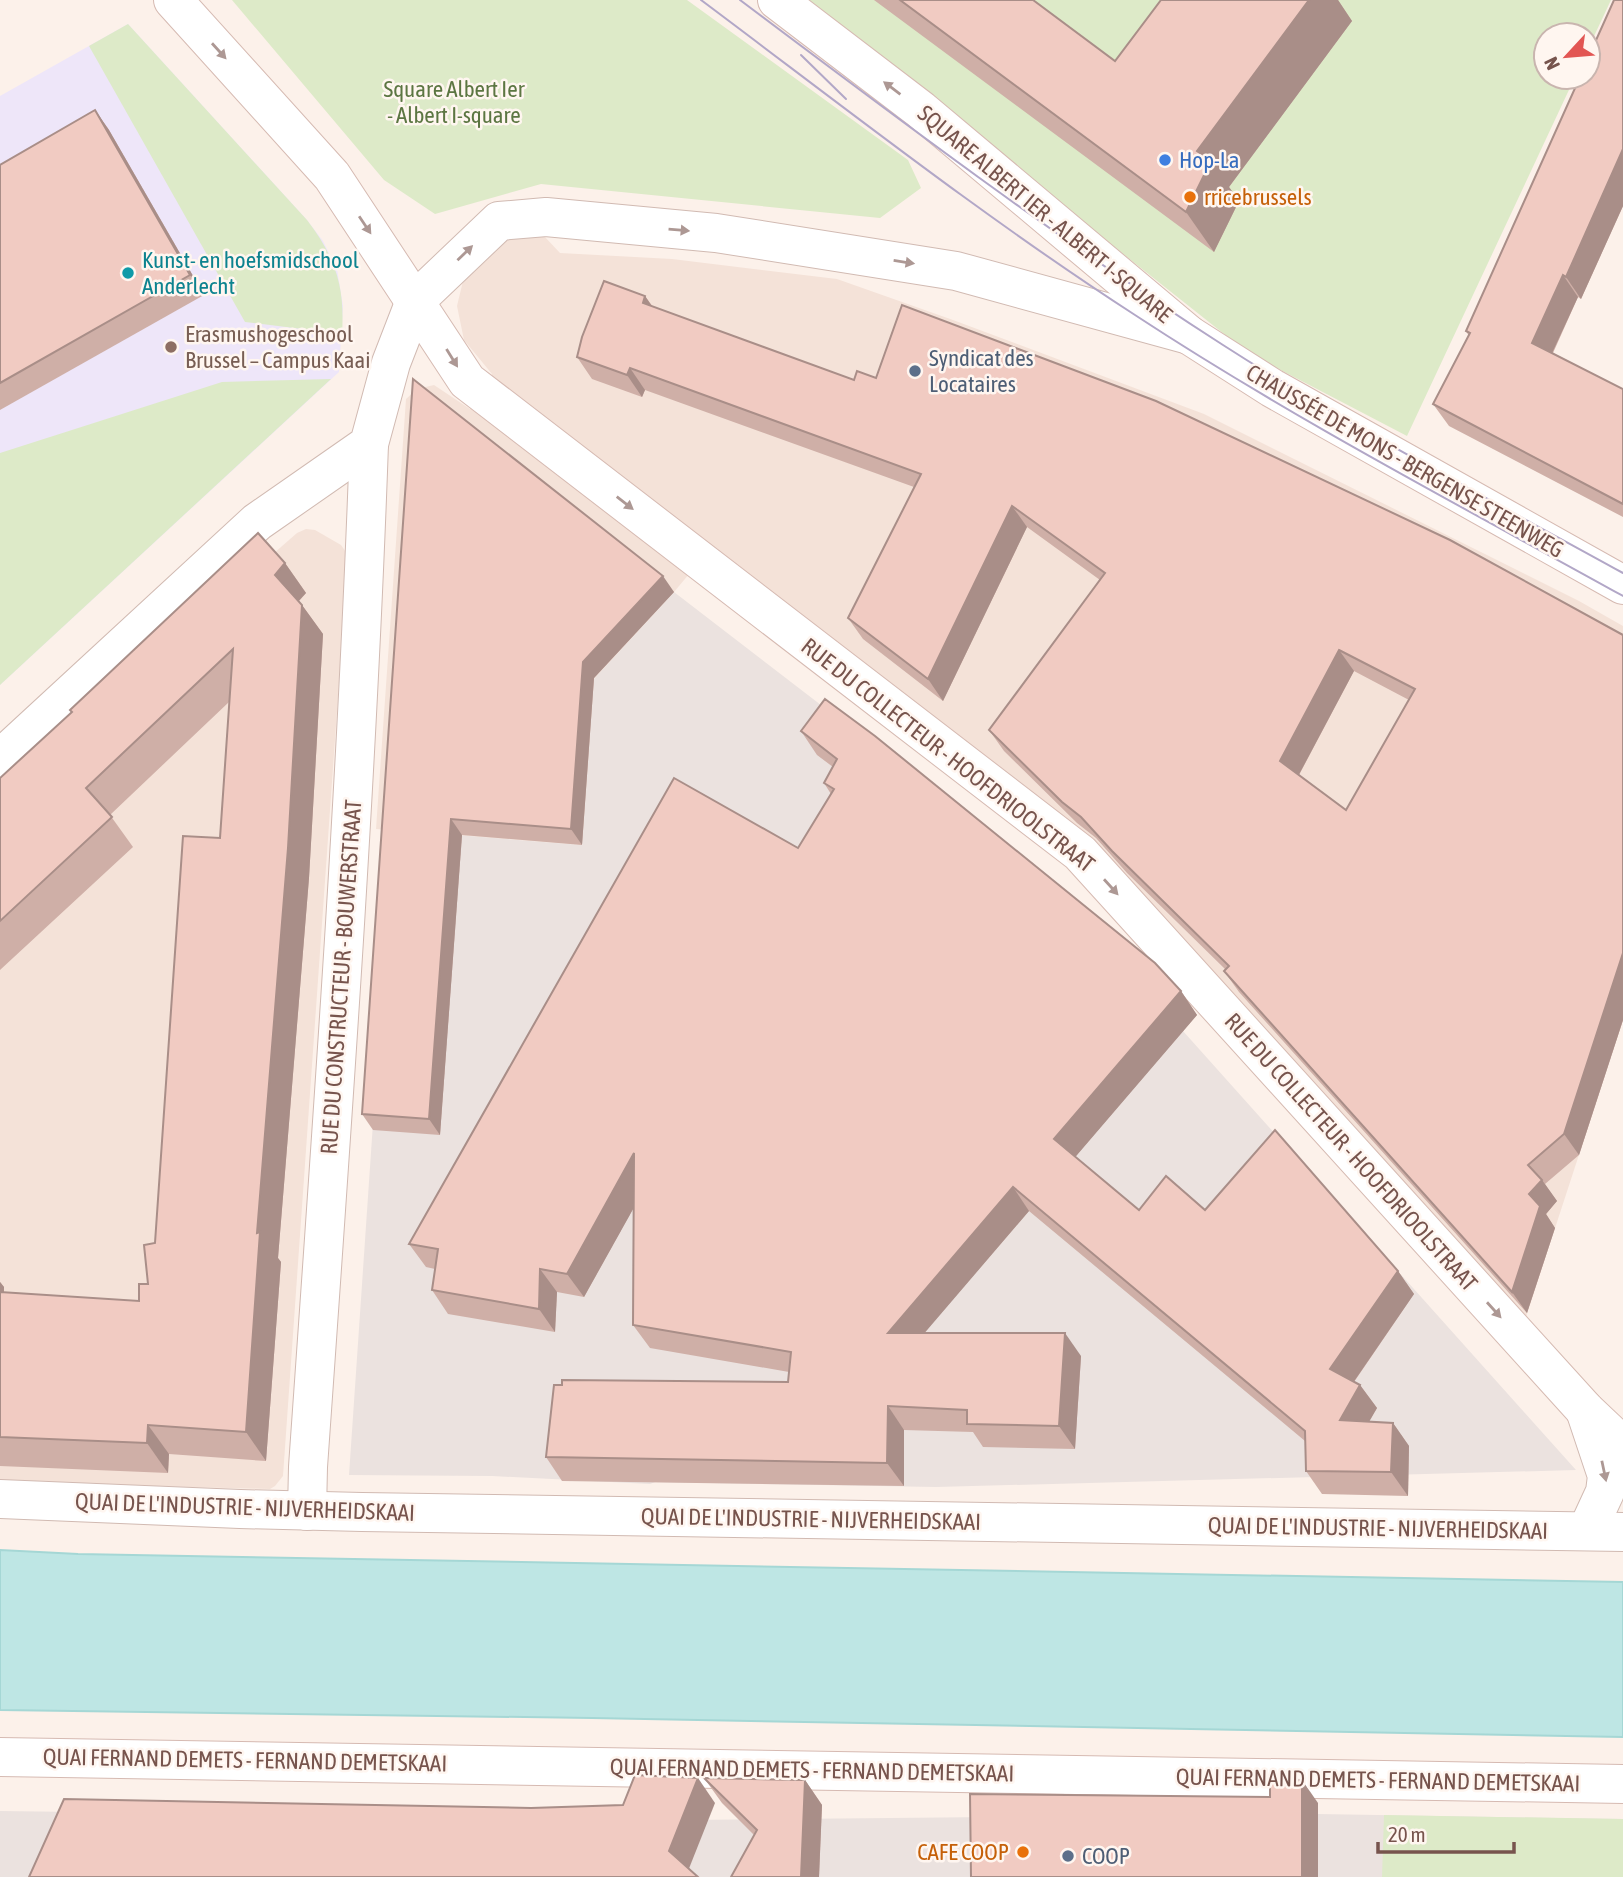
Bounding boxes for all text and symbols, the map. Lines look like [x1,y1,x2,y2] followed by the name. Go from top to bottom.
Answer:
[1532,21,1602,91] north arrow
[211,42,227,60] one-way arrow
[1539,54,1564,73] text: N
[384,76,526,128] park label: Square Albert Ier - Albert I-square
[883,81,901,95] one-way arrow
[913,100,1177,328] street label: SQUARE ALBERT IER - ALBERT I-SQUARE
[1179,147,1239,173] place label: Hop-La
[1157,152,1173,168] marker: Hop-La
[1204,184,1312,210] place label: rricebrussels
[1182,189,1198,205] marker: rricebrussels
[358,216,372,234] one-way arrow
[668,225,690,236] one-way arrow
[456,246,473,262] one-way arrow
[142,247,359,299] place label: Kunst- en hoefsmidschool Anderlecht
[893,257,915,268] one-way arrow
[120,265,136,281] marker: Kunst- en hoefsmidschool Anderlecht
[185,321,370,373] place label: Erasmushogeschool Brussel – Campus Kaai
[163,339,179,355] marker: Erasmushogeschool Brussel – Campus Kaai
[929,345,1034,397] place label: Syndicat des Locataires
[445,349,458,368] one-way arrow
[1242,359,1568,563] street label: CHAUSSÉE DE MONS - BERGENSE STEENWEG
[907,363,923,379] marker: Syndicat des Locataires
[616,496,634,511] one-way arrow
[796,633,1100,877] street label: RUE DU COLLECTEUR - HOOFDRIOOLSTRAAT
[316,799,366,1155] street label: RUE DU CONSTRUCTEUR - BOUWERSTRAAT
[1102,878,1118,895] one-way arrow
[1219,1008,1483,1296] street label: RUE DU COLLECTEUR - HOOFDRIOOLSTRAAT
[1486,1301,1501,1318] one-way arrow
[1598,1460,1609,1482] one-way arrow
[75,1488,415,1526] street label: QUAI DE L'INDUSTRIE - NIJVERHEIDSKAAI
[641,1503,981,1535] street label: QUAI DE L'INDUSTRIE - NIJVERHEIDSKAAI
[1208,1512,1548,1544] street label: QUAI DE L'INDUSTRIE - NIJVERHEIDSKAAI
[43,1743,447,1777] street label: QUAI FERNAND DEMETS - FERNAND DEMETSKAAI
[610,1753,1014,1787] street label: QUAI FERNAND DEMETS - FERNAND DEMETSKAAI
[1176,1763,1580,1797] street label: QUAI FERNAND DEMETS - FERNAND DEMETSKAAI
[1378,1811,1514,1855] scale bar
[1388,1822,1426,1846] text: 20 m
[917,1839,1009,1865] place label: CAFE COOP
[1082,1843,1130,1869] place label: COOP
[1015,1844,1031,1860] marker: CAFE COOP
[1060,1848,1076,1864] marker: COOP

